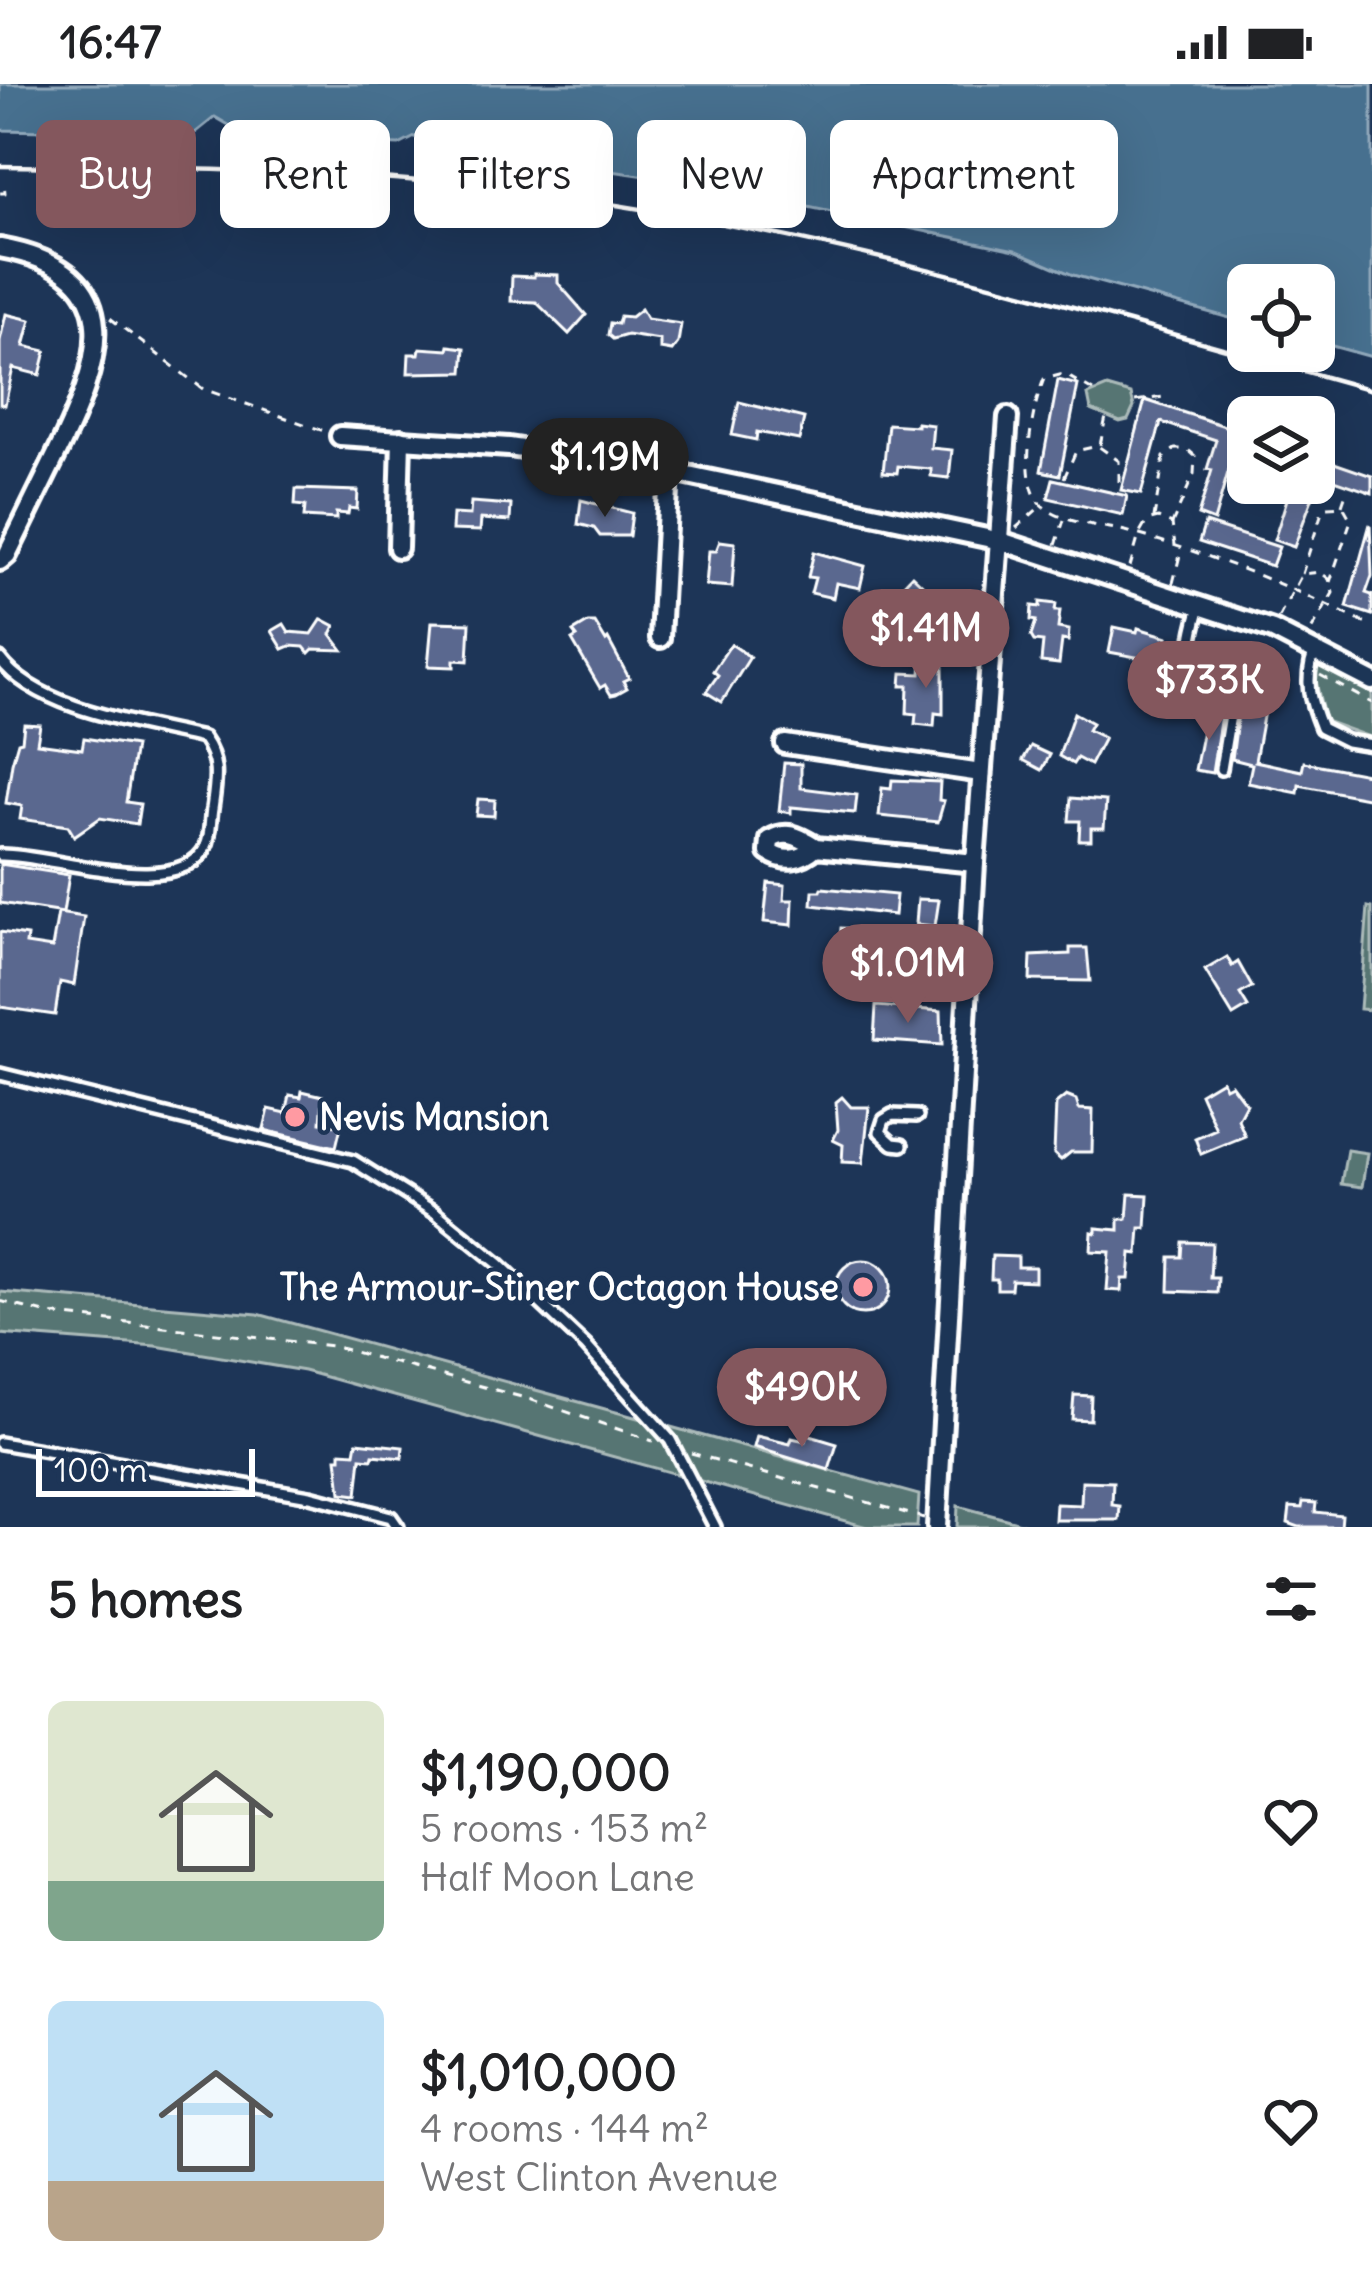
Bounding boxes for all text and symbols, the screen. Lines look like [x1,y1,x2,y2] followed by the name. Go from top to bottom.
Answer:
[60,14,162,70] text: 16:47
[36,120,196,228] chip: Buy
[220,120,390,228] chip: Rent
[414,120,613,228] chip: Filters
[637,120,806,228] chip: New
[830,120,1118,228] chip: Apartment
[1227,264,1335,504] map controls
[1227,264,1335,372] button: locate
[1227,396,1335,504] button: layers
[507,418,703,520] pin: $1.19M
[549,432,661,481] text: $1.19M
[828,589,1024,691] pin: $1.41M
[869,603,983,652] text: $1.41M
[1125,641,1293,743] pin: $733K
[1154,655,1264,704] text: $733K
[810,924,1006,1026] pin: $1.01M
[849,938,967,987] text: $1.01M
[319,1095,549,1140] place label: Nevis Mansion
[282,1104,308,1130] marker: Nevis Mansion
[279,1265,839,1310] place label: The Armour-Stiner Octagon House
[850,1274,876,1300] marker: The Armour-Stiner Octagon House
[718,1348,886,1450] pin: $490K
[744,1362,860,1411] text: $490K
[36,1443,255,1496] scale bar
[54,1449,147,1491] text: 100 m
[1258,1566,1324,1632] icon: filters
[48,1567,243,1631] text: 5 homes
[420,1740,671,1804] text: $1,190,000
[144,1749,288,1893] icon: home
[1258,1788,1324,1854] icon: heart
[420,1804,708,1853] text: 5 rooms · 153 m²
[420,1853,695,1902] text: Half Moon Lane
[420,2040,677,2104] text: $1,010,000
[144,2049,288,2193] icon: home
[1258,2088,1324,2154] icon: heart
[420,2104,709,2153] text: 4 rooms · 144 m²
[420,2153,778,2202] text: West Clinton Avenue

